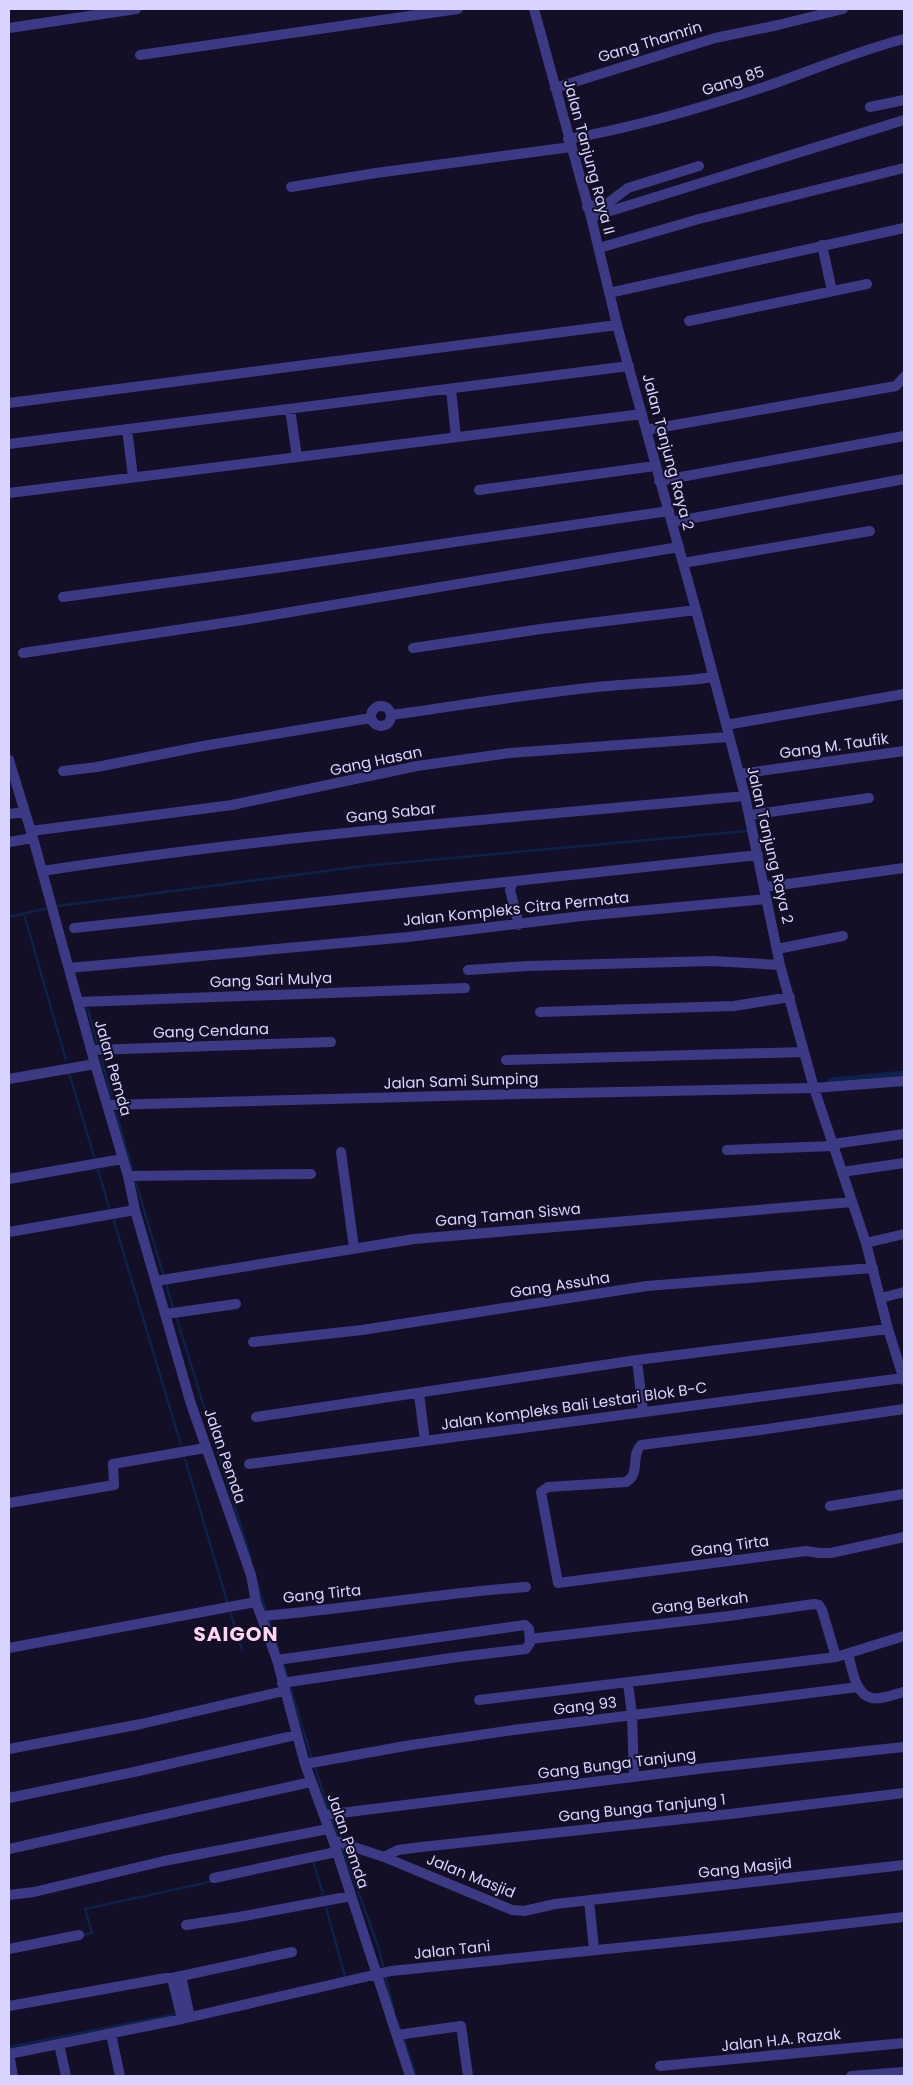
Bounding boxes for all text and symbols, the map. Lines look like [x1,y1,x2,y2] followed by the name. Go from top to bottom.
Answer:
[595,16,704,67] street label: Gang Thamrin
[699,61,767,100] street label: Gang 85
[559,77,620,237] street label: Jalan Tanjung Raya II
[638,371,699,532] street label: Jalan Tanjung Raya 2
[778,727,890,764] street label: Gang M. Taufik
[328,741,424,781] street label: Gang Hasan
[742,764,799,926] street label: Jalan Tanjung Raya 2
[345,797,437,828] street label: Gang Sabar
[402,886,630,931] street label: Jalan Kompleks Citra Permata
[209,967,333,992] street label: Gang Sari Mulya
[90,1017,137,1118] street label: Jalan Pemda
[153,1018,269,1043] street label: Gang Cendana
[383,1067,539,1094] street label: Jalan Sami Sumping
[434,1198,581,1231] street label: Gang Taman Siswa
[509,1266,611,1303] street label: Gang Assuha
[439,1376,708,1435] street label: Jalan Kompleks Bali Lestari Blok B-C
[199,1405,252,1506] street label: Jalan Pemda
[690,1530,770,1561] street label: Gang Tirta
[282,1579,362,1608] street label: Gang Tirta
[650,1586,749,1619] street label: Gang Berkah
[194,1620,278,1648] district label: SAIGON
[552,1691,618,1720] street label: Gang 93
[537,1743,697,1784] street label: Gang Bunga Tanjung
[557,1788,727,1827] street label: Gang Bunga Tanjung 1
[322,1790,375,1891] street label: Jalan Pemda
[424,1848,519,1903] street label: Jalan Masjid
[697,1852,793,1883] street label: Gang Masjid
[413,1935,491,1964] street label: Jalan Tani
[720,2023,842,2056] street label: Jalan H.A. Razak

